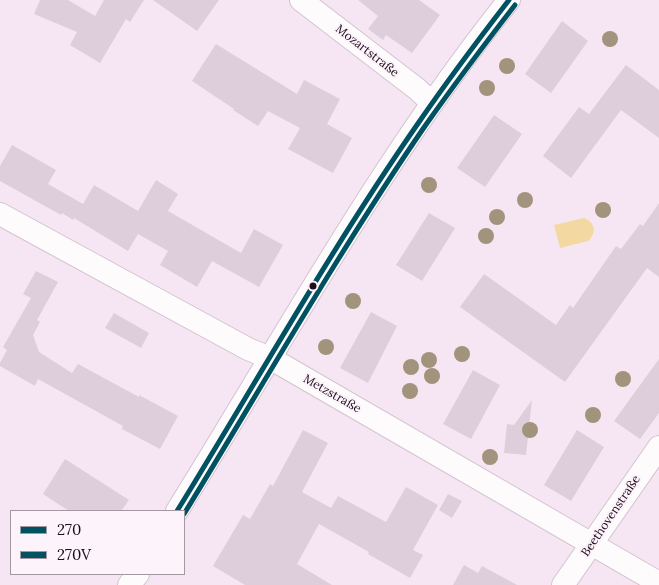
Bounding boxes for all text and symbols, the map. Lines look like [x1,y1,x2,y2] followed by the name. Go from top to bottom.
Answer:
[332,22,402,80] street label: Mozartstraße
[308,281,318,291] unlabelled marker
[301,372,363,416] street label: Metzstraße
[578,473,644,559] street label: Beethovenstraße
[10,510,185,575] legend
[57,520,81,539] text: 270
[57,545,91,564] text: 270V

